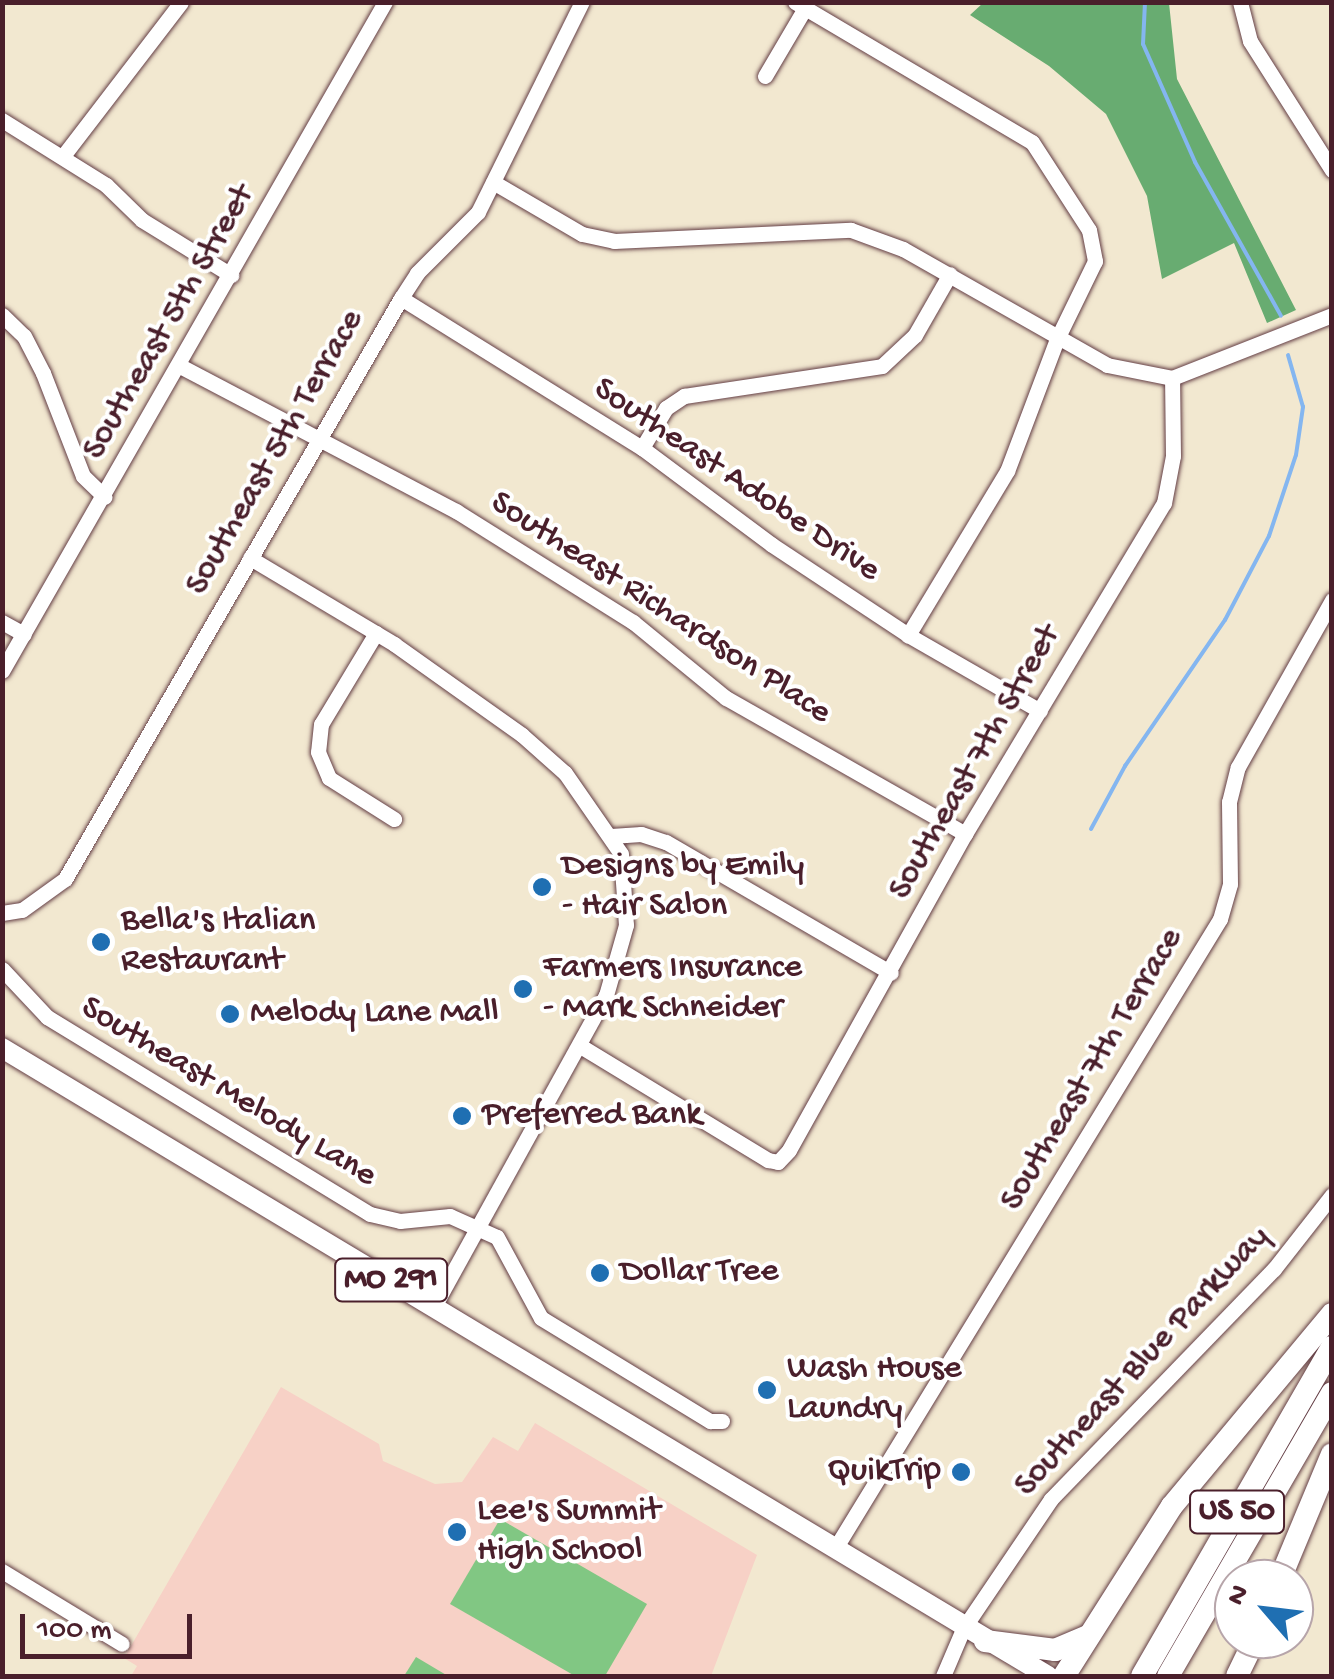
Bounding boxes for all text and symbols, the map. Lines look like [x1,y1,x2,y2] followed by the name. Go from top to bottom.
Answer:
[74,178,266,468] street label: Southeast 5th Street
[177,303,375,603] street label: Southeast 5th Terrace
[584,369,888,593] street label: Southeast Adobe Drive
[482,483,838,735] street label: Southeast Richardson Place
[880,618,1072,908] street label: Southeast 7th Street
[562,846,804,928] place label: Designs by Emily - Hair Salon
[531,876,553,898] marker: Designs by Emily - Hair Salon
[121,901,315,983] place label: Bella's Italian Restaurant
[992,921,1194,1219] street label: Southeast 7th Terrace
[90,931,112,953] marker: Bella's Italian Restaurant
[543,948,802,1030] place label: Farmers Insurance - Mark Schneider
[512,978,534,1000] marker: Farmers Insurance - Mark Schneider
[72,988,384,1198] street label: Southeast Melody Lane
[250,993,499,1035] place label: Melody Lane Mall
[219,1003,241,1025] marker: Melody Lane Mall
[482,1095,702,1137] place label: Preferred Bank
[451,1105,473,1127] marker: Preferred Bank
[1006,1218,1280,1506] street label: Southeast Blue Parkway
[620,1252,778,1294] place label: Dollar Tree
[334,1253,448,1307] road number: MO 291
[589,1262,611,1284] marker: Dollar Tree
[787,1349,962,1431] place label: Wash House Laundry
[756,1379,778,1401] marker: Wash House Laundry
[827,1451,941,1493] place label: QuikTrip
[950,1461,972,1483] marker: QuikTrip
[1187,1485,1287,1539] road number: US 50
[477,1491,660,1573] place label: Lee's Summit High School
[446,1521,468,1543] marker: Lee's Summit High School
[1214,1559,1314,1659] north arrow
[1220,1580,1258,1611] text: N
[25,1594,198,1656] scale bar
[37,1614,112,1649] text: 100 m

